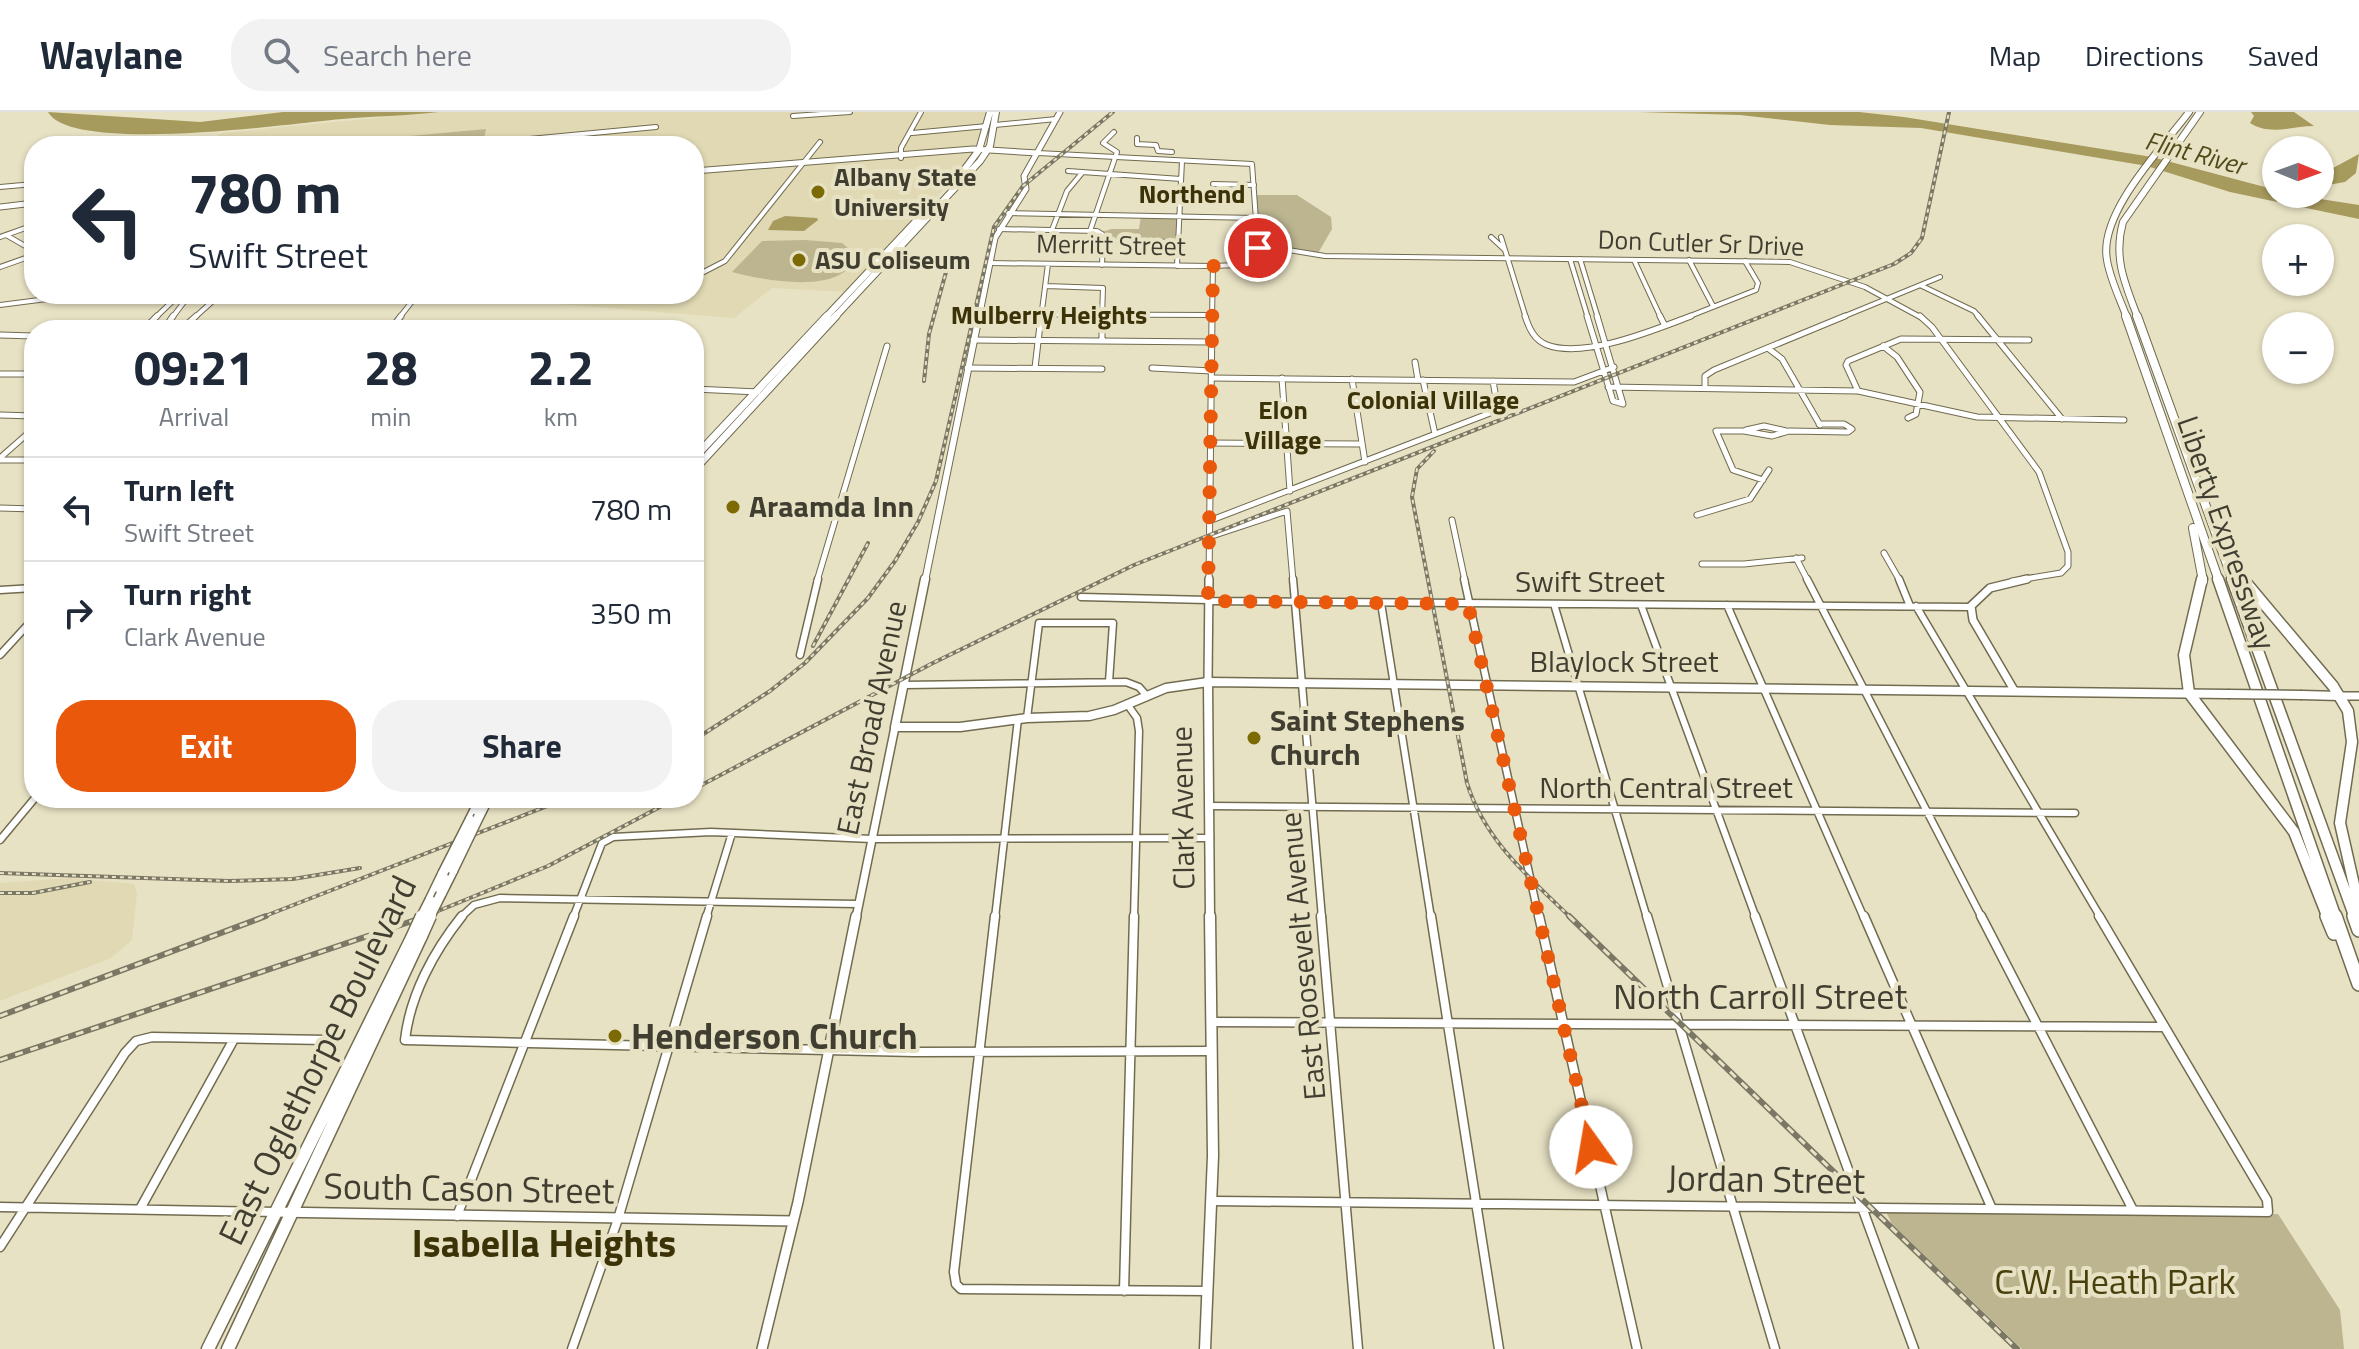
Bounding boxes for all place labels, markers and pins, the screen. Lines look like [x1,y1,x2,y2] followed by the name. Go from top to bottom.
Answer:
[834,157,977,226] place label: Albany State University
[809,183,827,201] marker: Albany State University
[1224,214,1292,282] pin
[815,240,971,279] place label: ASU Coliseum
[790,251,808,269] marker: ASU Coliseum
[749,483,914,529] place label: Araamda Inn
[724,498,742,516] marker: Araamda Inn
[1270,697,1465,777] place label: Saint Stephens Church
[1245,729,1263,747] marker: Saint Stephens Church
[631,1008,918,1063] place label: Henderson Church
[606,1027,624,1045] marker: Henderson Church

